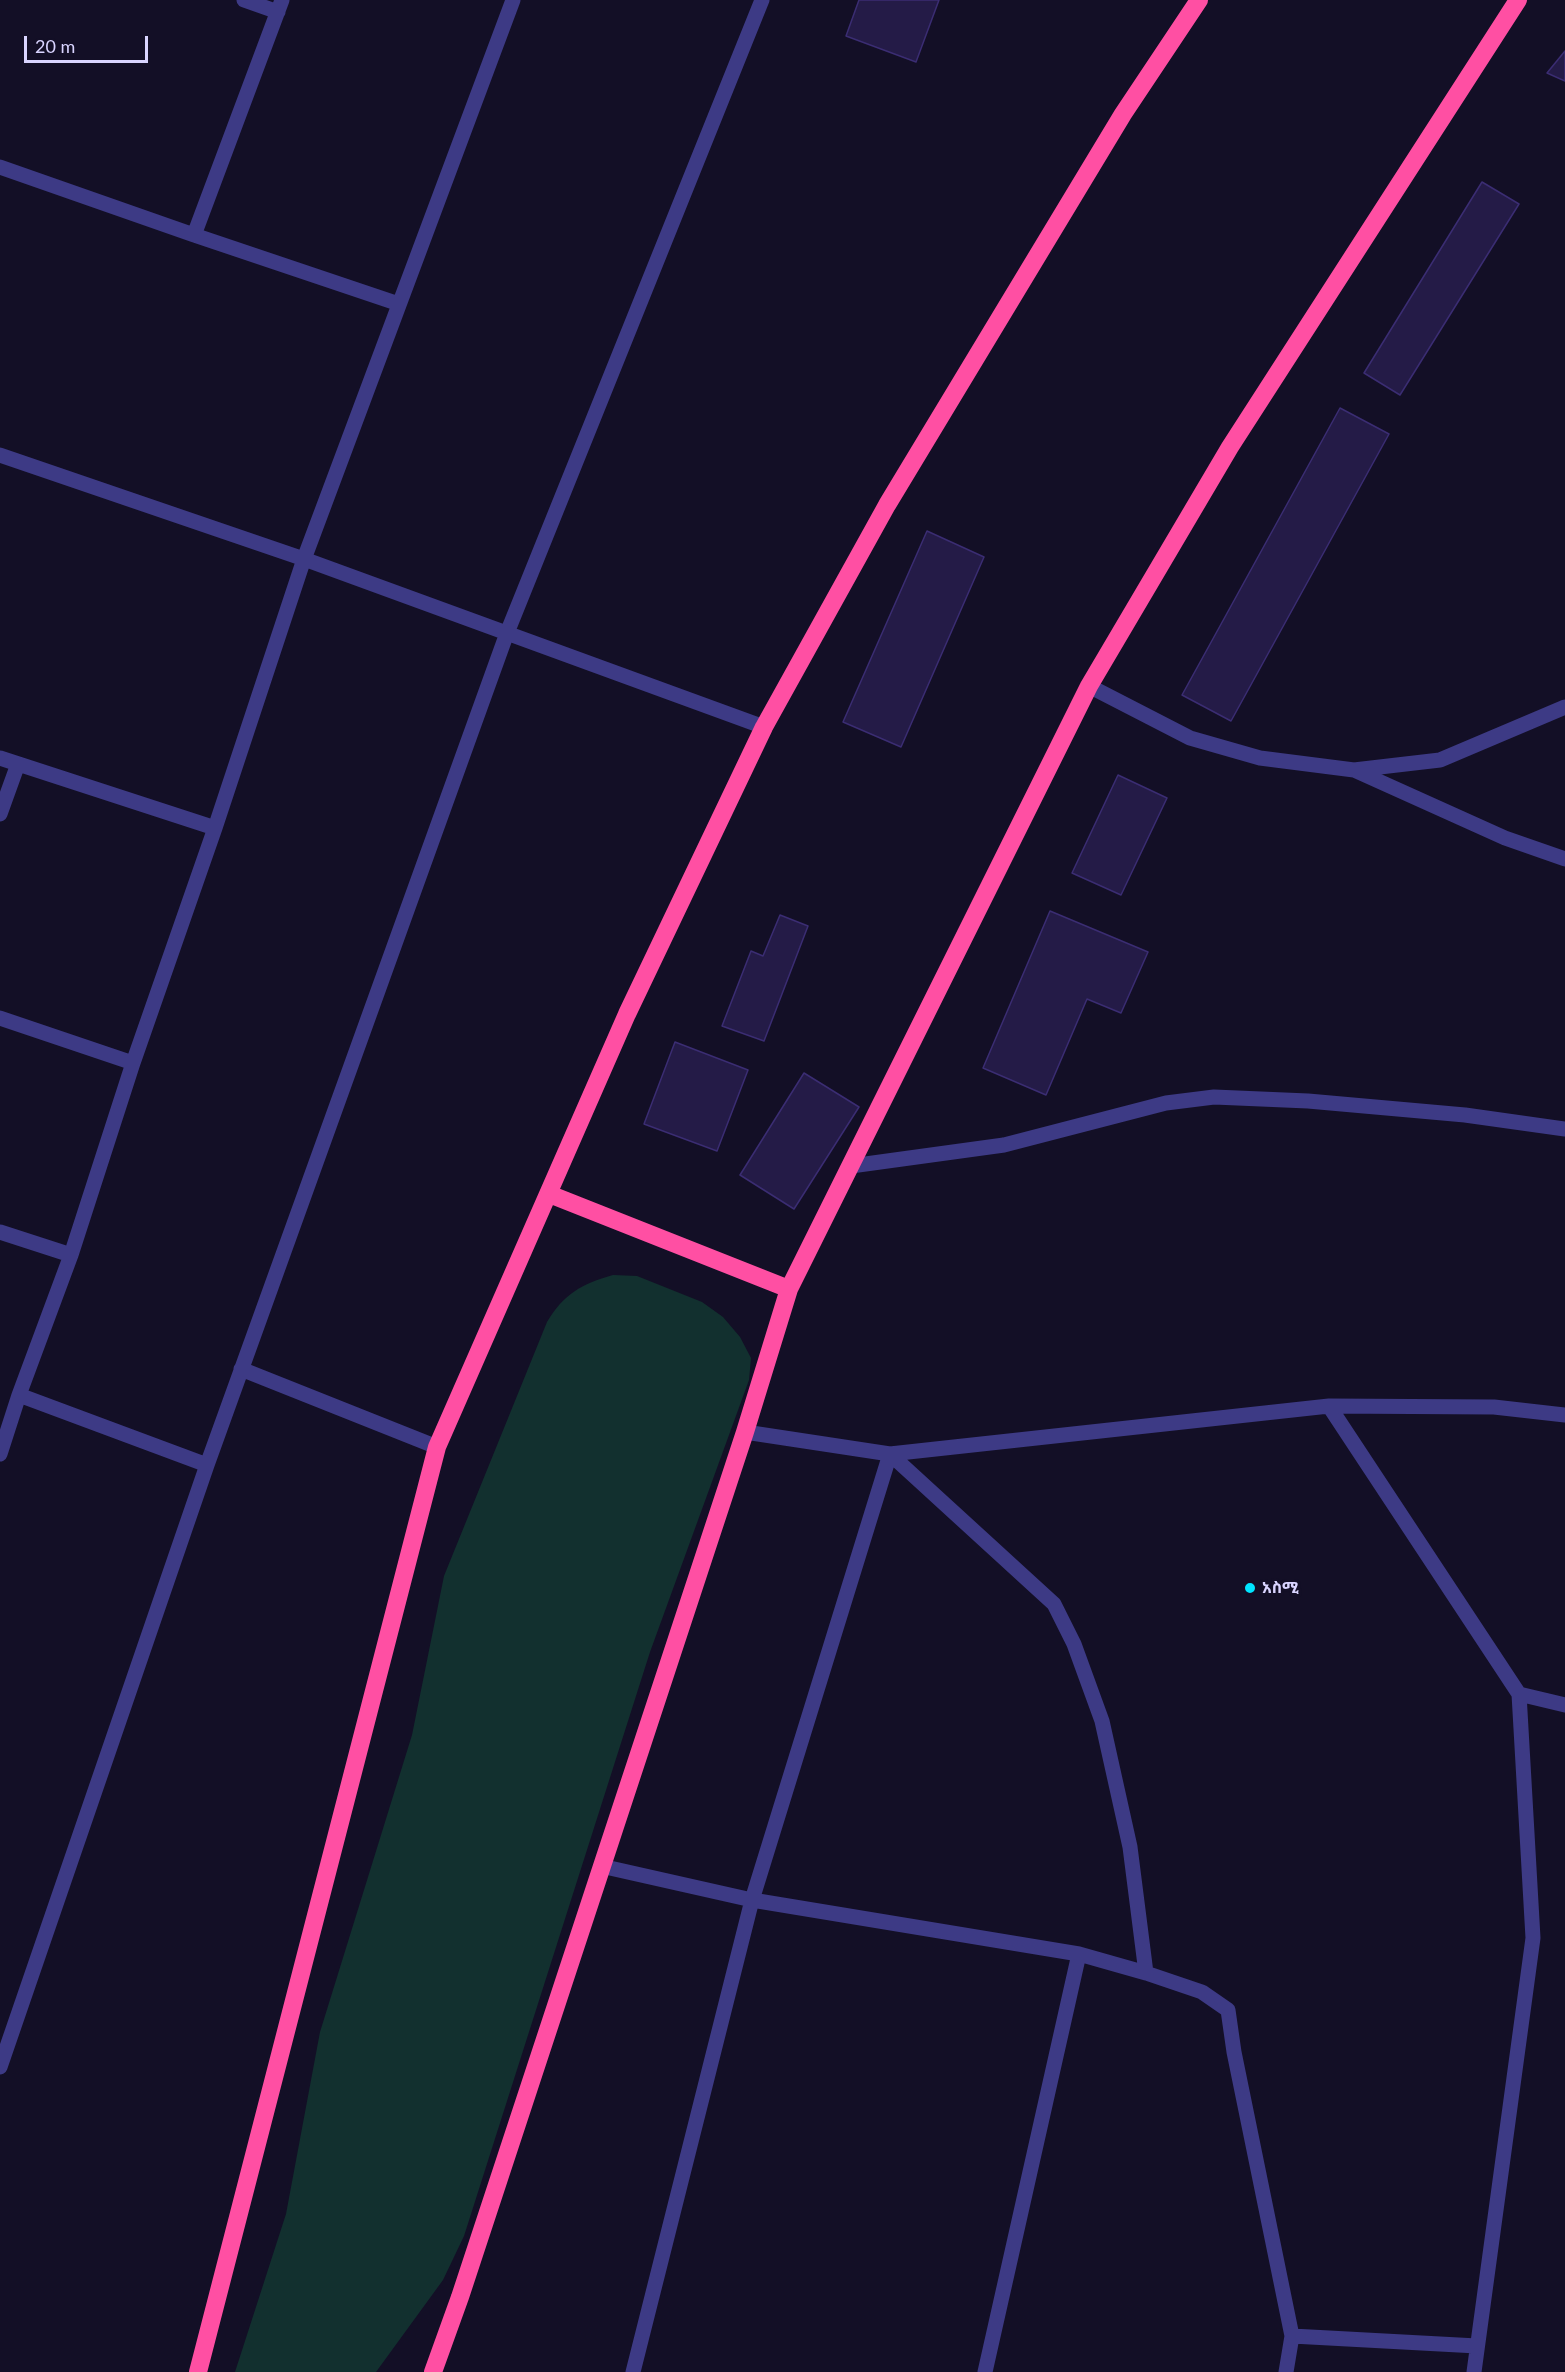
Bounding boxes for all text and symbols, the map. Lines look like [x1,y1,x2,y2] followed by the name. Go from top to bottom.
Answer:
[27,24,152,62] scale bar
[35,35,75,57] text: 20 m
[1262,1578,1299,1598] place label: አስሚ
[1243,1581,1257,1595] marker: አስሚ

